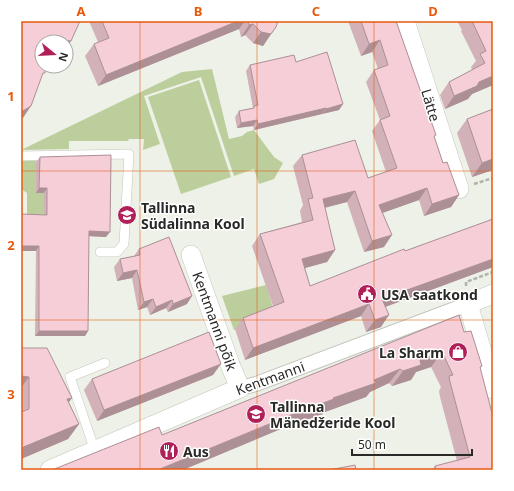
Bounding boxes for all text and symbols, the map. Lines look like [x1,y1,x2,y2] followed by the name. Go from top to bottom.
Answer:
[77,2,86,20] text: A
[194,2,202,20] text: B
[312,2,320,20] text: C
[428,2,438,20] text: D
[34,34,74,74] north arrow
[55,51,73,64] text: N
[417,86,445,124] street label: Lätte
[7,87,15,105] text: 1
[141,198,245,233] place label: Tallinna Südalinna Kool
[116,204,138,226] school or university icon: Tallinna Südalinna Kool
[7,236,15,254] text: 2
[188,269,242,374] street label: Kentmanni põik
[356,283,378,305] public building icon: USA saatkond
[381,285,478,304] place label: USA saatkond
[447,341,469,363] shop icon: La Sharm
[379,343,444,362] place label: La Sharm
[233,357,307,399] street label: Kentmanni
[7,385,15,403] text: 3
[270,397,395,432] place label: Tallinna Mänedžeride Kool
[245,403,267,425] school or university icon: Tallinna Mänedžeride Kool
[352,431,472,457] scale bar
[358,436,386,453] text: 50 m
[158,440,180,462] restaurant icon: Aus
[183,442,209,461] place label: Aus

